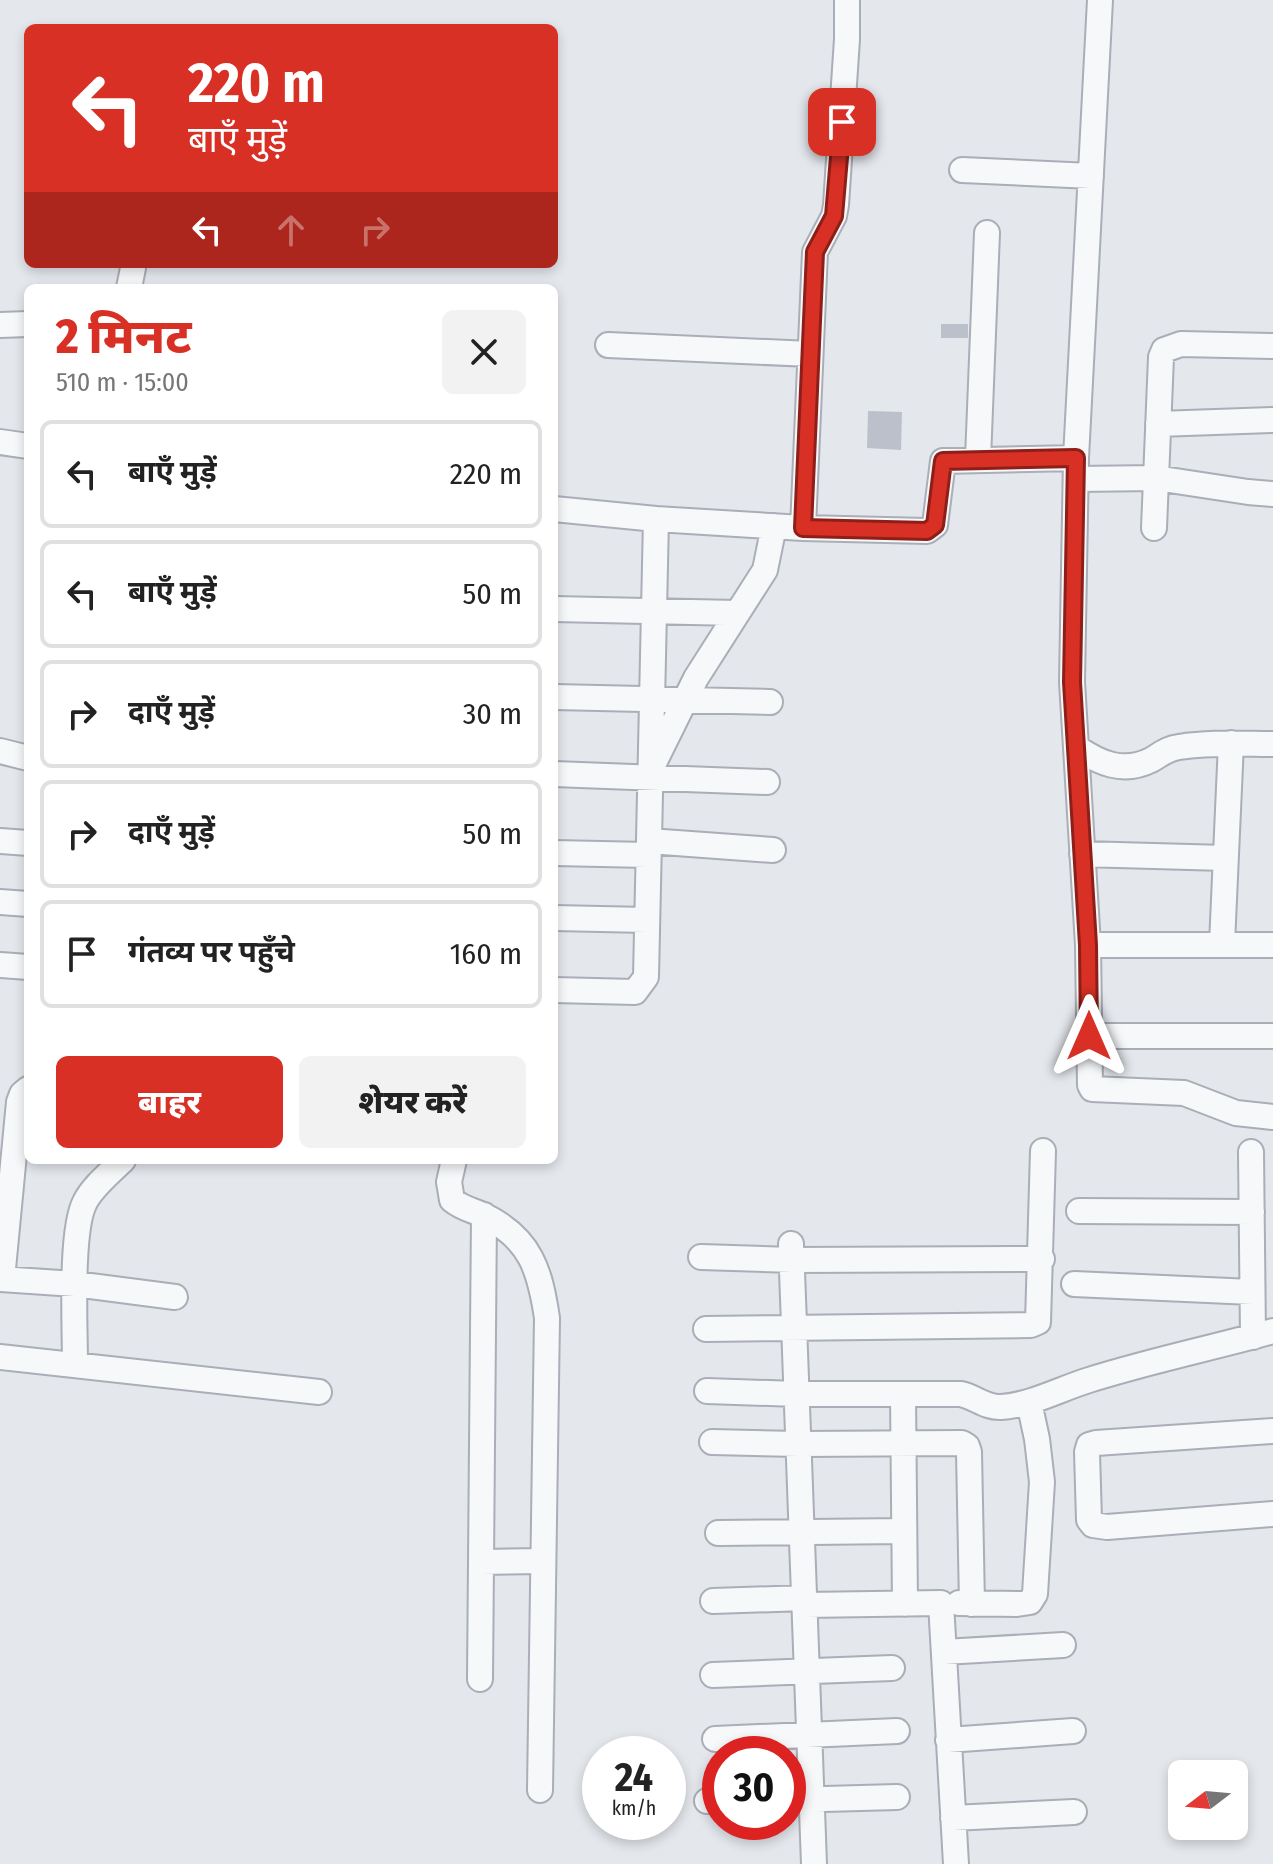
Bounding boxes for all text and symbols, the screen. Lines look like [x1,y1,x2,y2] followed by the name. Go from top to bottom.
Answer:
[188,50,325,117] text: 220 m
[56,56,160,160] icon: left
[808,88,876,156] pin
[820,100,864,144] icon: arrive
[188,118,287,162] text: बाएँ मुड़ें
[185,208,229,252] icon: left
[269,208,313,252] icon: ahead
[353,208,397,252] icon: right
[56,308,192,366] text: 2 मिनट
[442,310,526,394] button: close
[56,367,189,398] text: 510 m · 15:00
[60,452,104,496] icon: left
[128,454,217,490] text: बाएँ मुड़ें
[450,456,522,492] text: 220 m
[60,572,104,616] icon: left
[128,574,217,610] text: बाएँ मुड़ें
[462,576,522,612] text: 50 m
[60,692,104,736] icon: right
[128,694,215,730] text: दाएँ मुड़ें
[463,696,522,732] text: 30 m
[60,812,104,856] icon: right
[128,814,215,850] text: दाएँ मुड़ें
[462,816,522,852] text: 50 m
[60,932,104,976] icon: arrive
[128,934,295,970] text: गंतव्य पर पहुँचे
[450,936,522,972] text: 160 m
[1047,994,1131,1078] position arrow
[56,1056,283,1148] button: बाहर
[299,1056,526,1148] button: शेयर करें
[702,1736,806,1840] speed limit sign: 30
[615,1754,653,1802] text: 24
[1168,1760,1248,1840] north arrow
[1168,1760,1248,1840] map controls
[612,1796,656,1820] text: km/h

